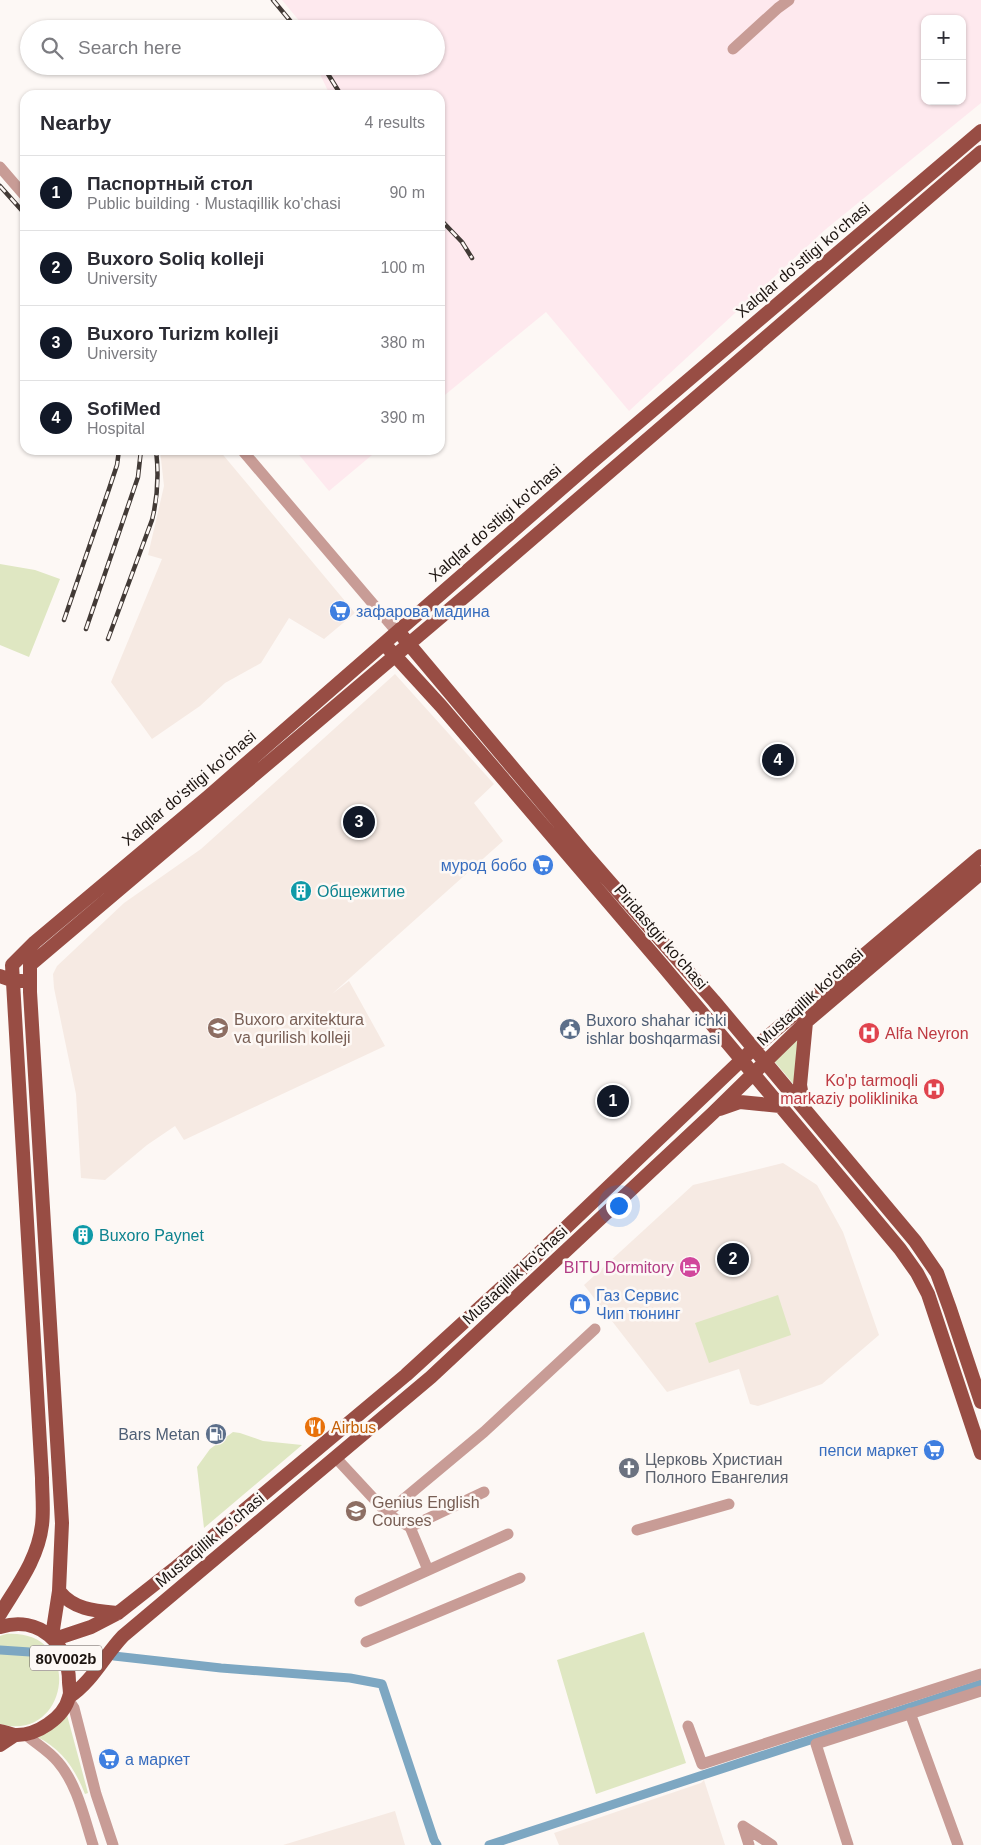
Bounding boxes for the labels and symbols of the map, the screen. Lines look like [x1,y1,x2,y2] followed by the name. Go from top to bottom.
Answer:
[733,199,873,321] street label: Xalqlar do'stligi ko'chasi
[426,461,564,585] street label: Xalqlar do'stligi ko'chasi
[328,599,352,623] supermarket icon: зафарова мадина
[356,603,490,620] place label: зафарова мадина
[119,727,259,849] street label: Xalqlar do'stligi ko'chasi
[762,741,794,779] pin: 4
[343,803,375,841] pin: 3
[531,853,555,877] supermarket icon: мурод бобо
[441,857,527,874] place label: мурод бобо
[289,879,313,903] building icon: Общежитие
[611,881,711,993] street label: Piridastgir ko'chasi
[317,883,405,900] place label: Общежитие
[754,945,866,1049] street label: Mustaqillik ko'chasi
[234,1011,364,1046] place label: Buxoro arxitektura va qurilish kolleji
[586,1012,727,1047] place label: Buxoro shahar ichki ishlar boshqarmasi
[206,1016,230,1040] school or university icon: Buxoro arxitektura va qurilish kolleji
[558,1017,582,1041] public building icon: Buxoro shahar ichki ishlar boshqarmasi
[857,1021,881,1045] hospital icon: Alfa Neyron
[885,1025,969,1042] place label: Alfa Neyron
[780,1072,918,1107] place label: Ko'p tarmoqli markaziy poliklinika
[922,1077,946,1101] hospital icon: Ko'p tarmoqli markaziy poliklinika
[597,1082,629,1120] pin: 1
[606,1193,632,1219] your location
[459,1222,571,1328] street label: Mustaqillik ko'chasi
[71,1223,95,1247] building icon: Buxoro Paynet
[99,1227,205,1244] place label: Buxoro Paynet
[717,1240,749,1278] pin: 2
[678,1255,702,1279] hotel icon: BITU Dormitory
[564,1259,674,1276] place label: BITU Dormitory
[596,1287,681,1322] place label: Газ Сервис Чип тюнинг
[568,1292,592,1316] shop icon: Газ Сервис Чип тюнинг
[303,1415,327,1439] restaurant icon: Airbus
[331,1419,376,1436] place label: Airbus
[204,1422,228,1446] fuel station icon: Bars Metan
[118,1426,200,1443] place label: Bars Metan
[922,1438,946,1462] supermarket icon: пепси маркет
[819,1442,919,1459] place label: пепси маркет
[645,1451,788,1486] place label: Церковь Христиан Полного Евангелия
[617,1456,641,1480] church icon: Церковь Христиан Полного Евангелия
[152,1490,268,1590] street label: Mustaqillik ko'chasi
[372,1494,480,1529] place label: Genius English Courses
[344,1499,368,1523] school or university icon: Genius English Courses
[30,1646,102,1670] road number: 80V002b
[97,1747,121,1771] supermarket icon: а маркет
[125,1751,191,1768] place label: а маркет

